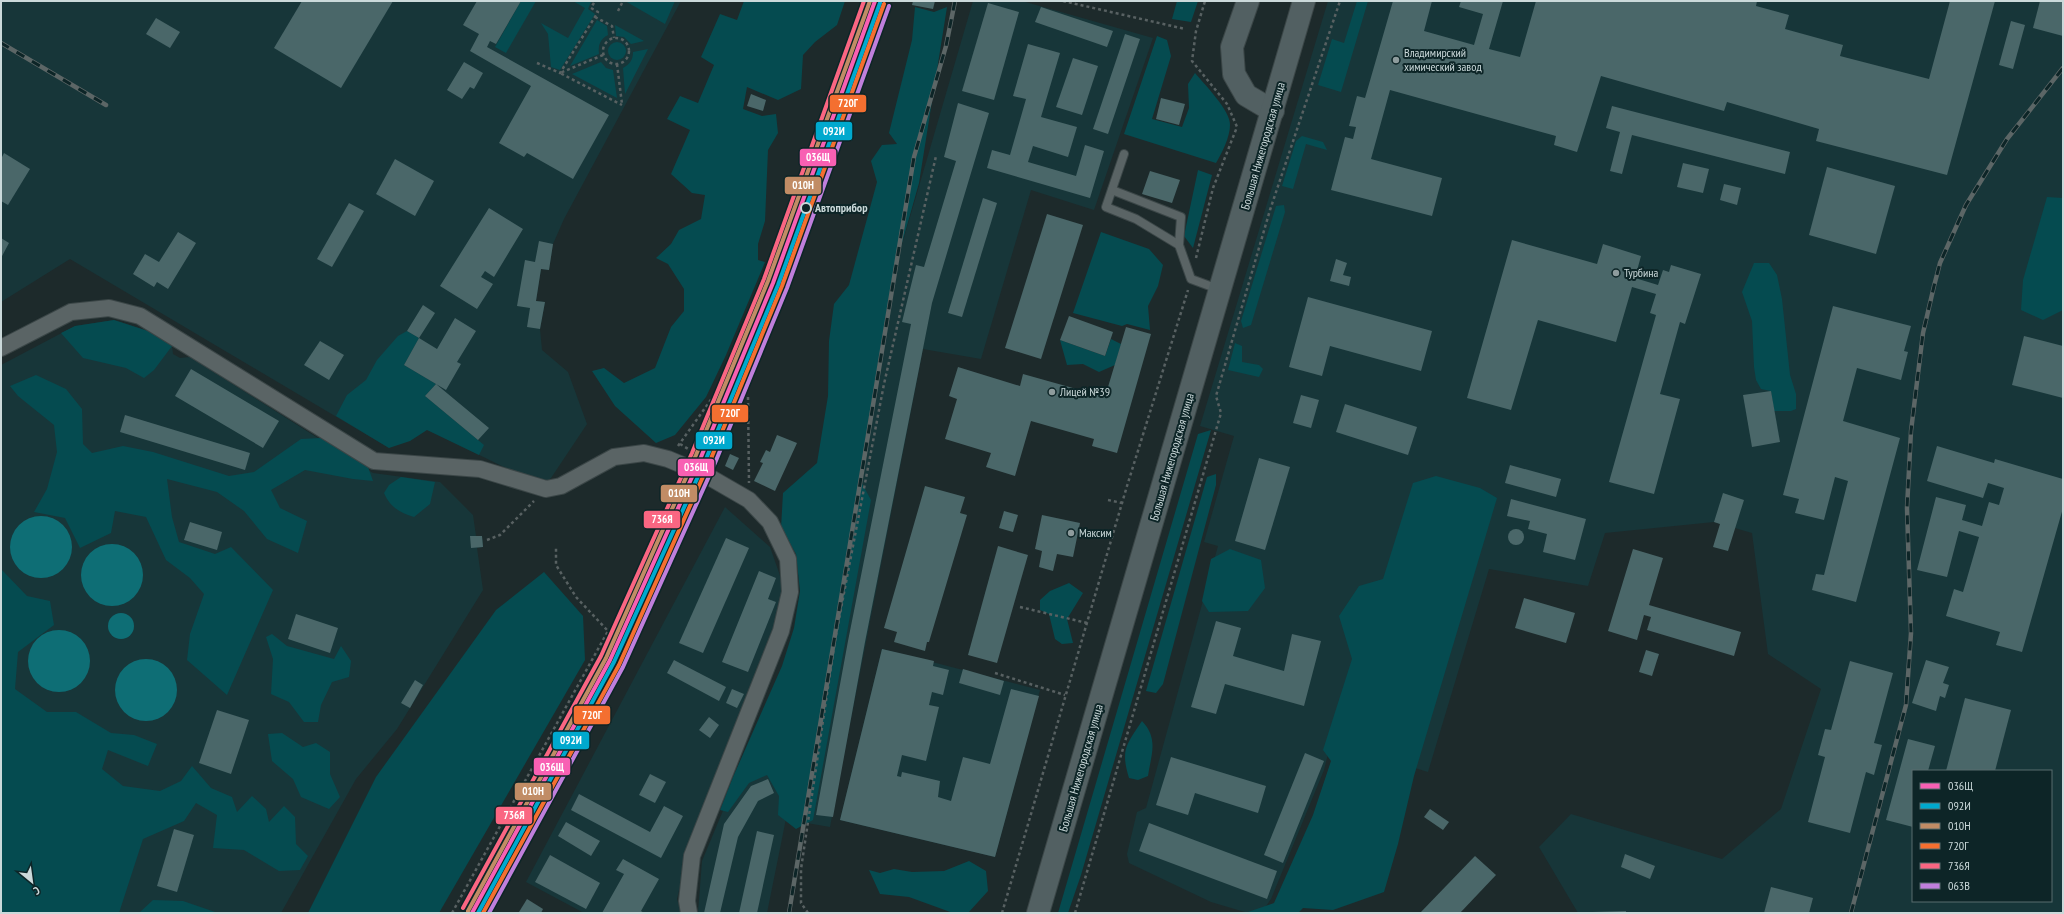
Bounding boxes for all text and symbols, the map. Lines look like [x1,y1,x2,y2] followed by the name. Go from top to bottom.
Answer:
[1404,45,1482,74] place label: Владимирский химический завод
[1391,55,1401,65] marker: Владимирский химический завод
[1237,80,1288,211] street label: Большая Нижегородская улица
[829,94,867,113] line badge: 720Г
[838,96,859,110] text: 720Г
[815,121,853,141] line badge: 092И
[823,124,845,138] text: 092И
[799,148,837,167] line badge: 036Щ
[806,150,831,164] text: 036Щ
[784,176,822,195] line badge: 010Н
[792,178,814,192] text: 010Н
[814,200,868,215] place label: Автоприбор
[800,202,812,214] marker: Автоприбор
[1624,265,1659,280] place label: Турбина
[1611,268,1621,278] marker: Турбина
[1059,384,1110,399] place label: Лицей №39
[1047,387,1057,397] marker: Лицей №39
[1146,391,1197,522] street label: Большая Нижегородская улица
[711,404,749,423] line badge: 720Г
[720,406,741,420] text: 720Г
[695,431,733,450] line badge: 092И
[703,433,725,447] text: 092И
[677,458,715,477] line badge: 036Щ
[684,460,709,474] text: 036Щ
[660,484,698,503] line badge: 010Н
[668,486,690,500] text: 010Н
[643,510,681,529] line badge: 736Я
[651,512,673,526] text: 736Я
[1079,525,1112,540] place label: Максим
[1066,528,1076,538] marker: Максим
[1055,702,1106,833] street label: Большая Нижегородская улица
[573,705,611,725] line badge: 720Г
[582,708,603,722] text: 720Г
[552,731,590,750] line badge: 092И
[560,733,582,747] text: 092И
[533,757,571,776] line badge: 036Щ
[540,760,565,774] text: 036Щ
[1912,770,2052,902] legend
[1948,778,1973,793] text: 036Щ
[514,782,552,801] line badge: 010Н
[522,784,544,798] text: 010Н
[1948,798,1971,813] text: 092И
[495,806,533,825] line badge: 736Я
[503,808,525,822] text: 736Я
[1948,818,1971,833] text: 010Н
[1948,838,1969,853] text: 720Г
[1948,858,1970,873] text: 736Я
[12,862,52,902] north arrow
[1948,878,1970,893] text: 063В
[31,883,42,898] text: С

